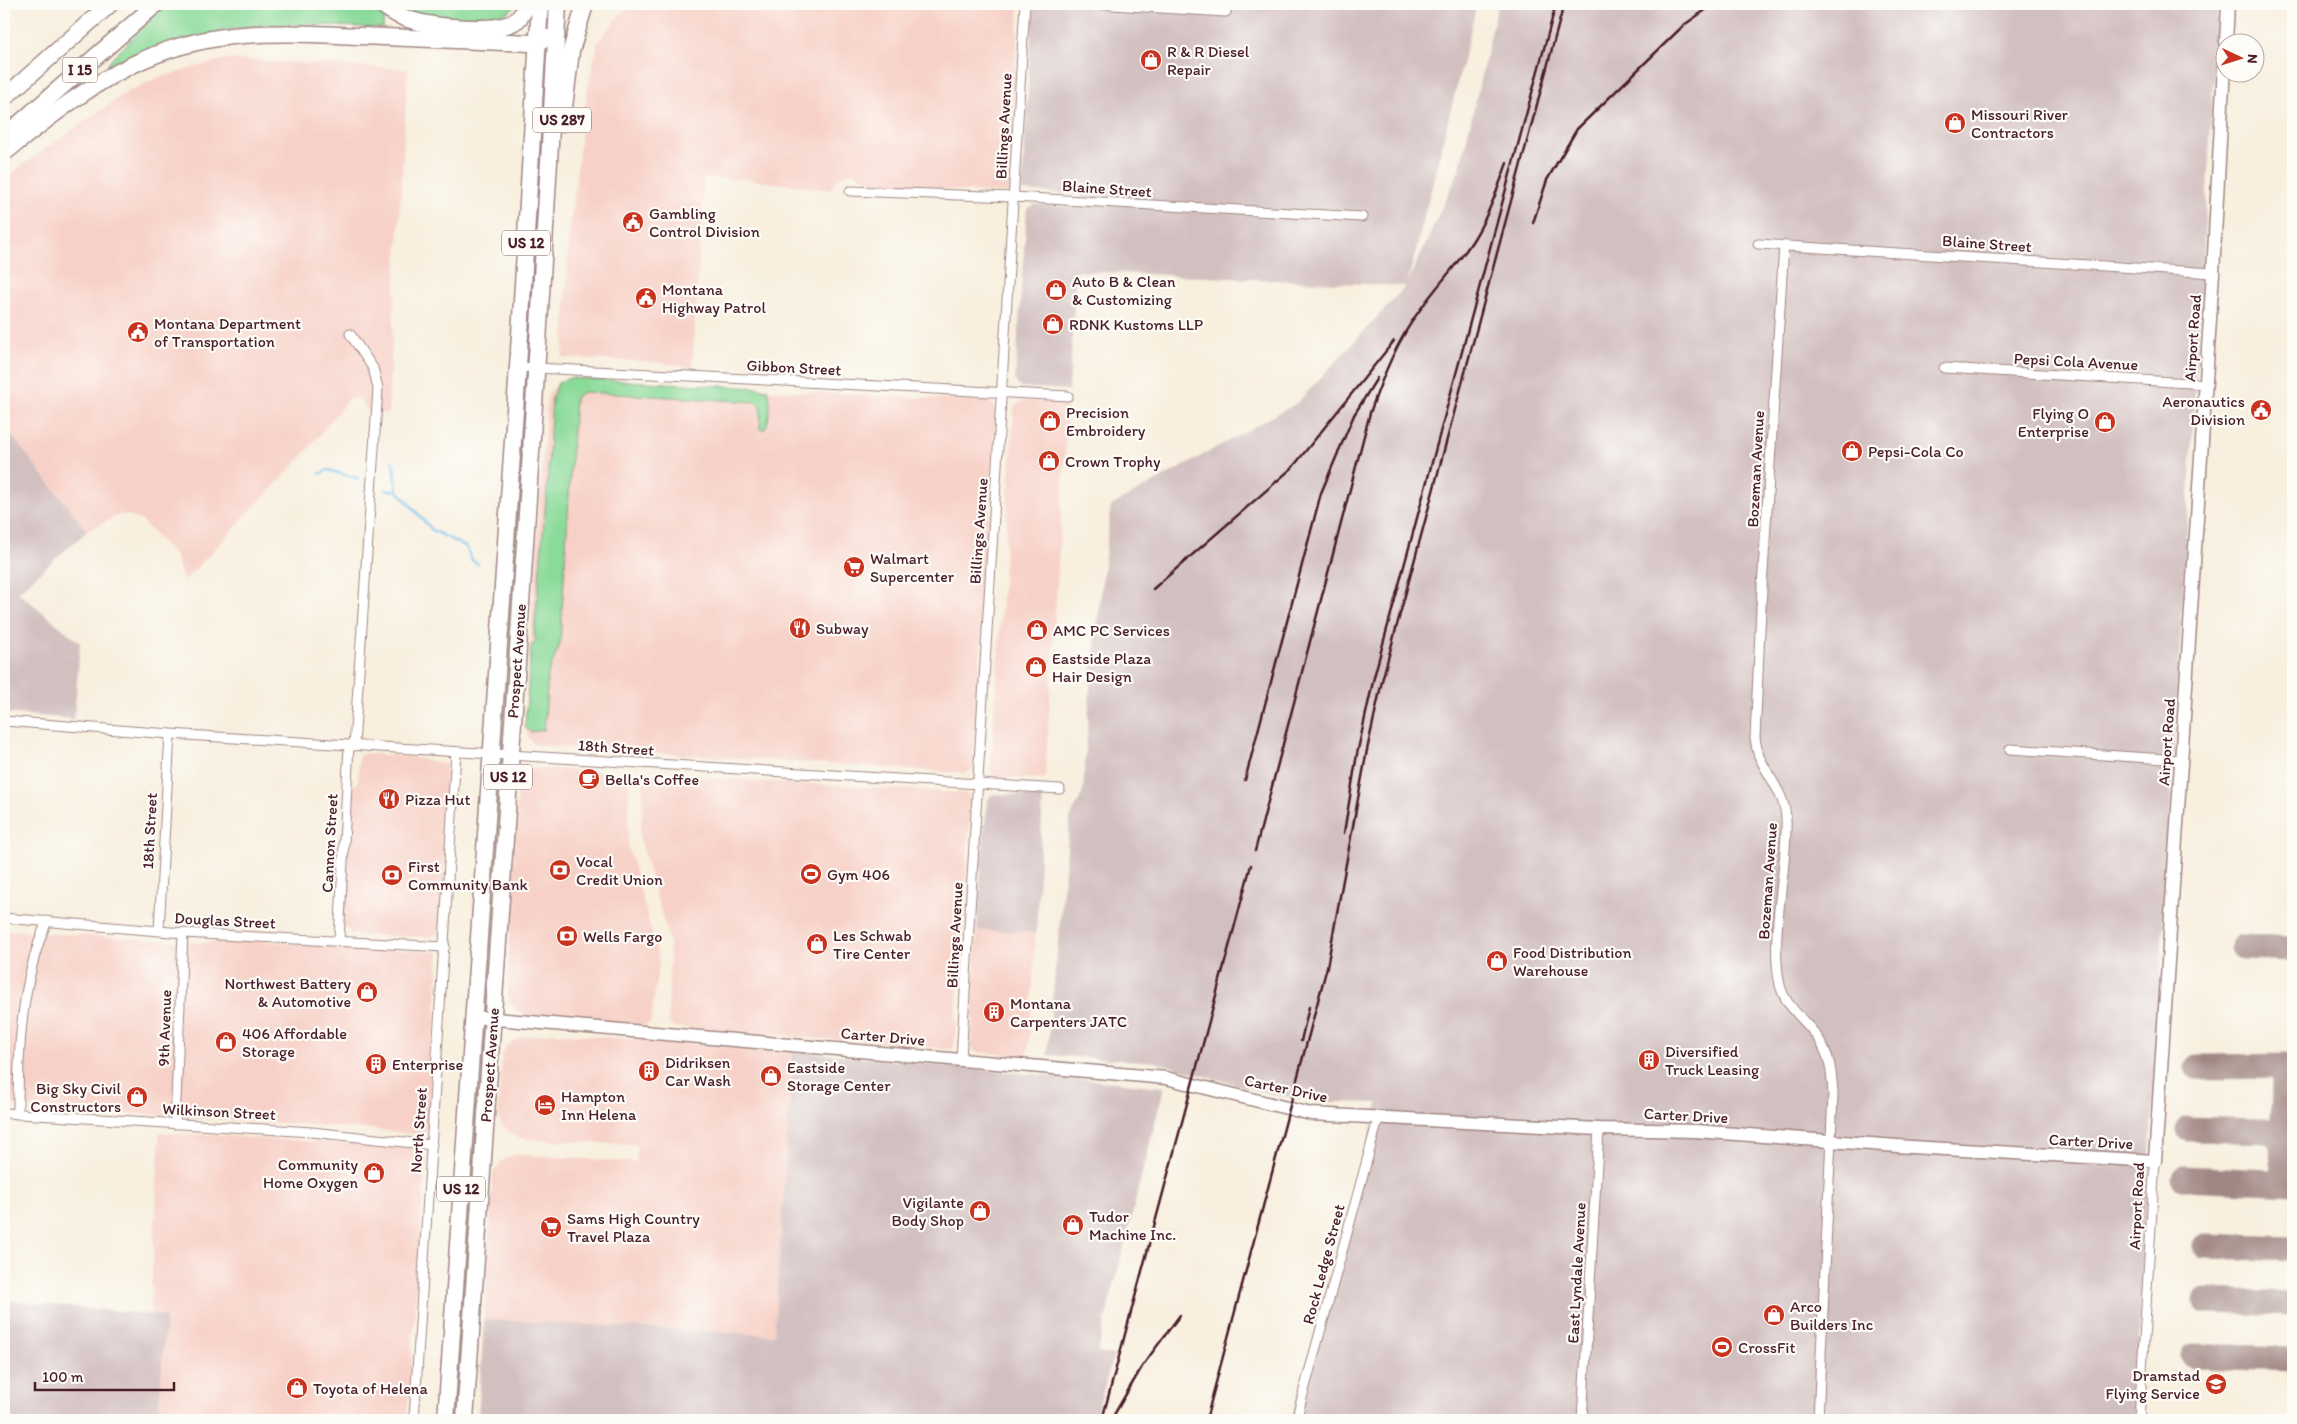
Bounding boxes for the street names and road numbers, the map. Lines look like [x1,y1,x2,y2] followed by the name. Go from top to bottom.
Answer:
[62,58,98,82] road number: I 15
[991,72,1016,180] street label: Billings Avenue
[533,108,591,132] road number: US 287
[1062,176,1152,201] street label: Blaine Street
[502,230,550,256] road number: US 12
[1942,231,2032,256] street label: Blaine Street
[2180,293,2205,382] street label: Airport Road
[2013,349,2139,374] street label: Pepsi Cola Avenue
[746,356,842,379] street label: Gibbon Street
[1743,410,1768,528] street label: Bozeman Avenue
[965,477,992,585] street label: Billings Avenue
[503,603,530,719] street label: Prospect Avenue
[2154,697,2179,786] street label: Airport Road
[577,735,655,760] street label: 18th Street
[484,764,532,790] road number: US 12
[138,792,161,870] street label: 18th Street
[317,793,342,893] street label: Cannon Street
[1754,822,1781,940] street label: Bozeman Avenue
[942,881,967,989] street label: Billings Avenue
[174,908,276,933] street label: Douglas Street
[154,989,175,1067] street label: 9th Avenue
[476,1007,503,1123] street label: Prospect Avenue
[840,1023,926,1050] street label: Carter Drive
[1243,1070,1329,1107] street label: Carter Drive
[406,1087,431,1173] street label: North Street
[162,1099,276,1124] street label: Wilkinson Street
[1643,1104,1729,1127] street label: Carter Drive
[2048,1130,2134,1153] street label: Carter Drive
[2125,1161,2148,1250] street label: Airport Road
[437,1176,485,1202] road number: US 12
[1298,1202,1349,1326] street label: Rock Ledge Street
[1563,1202,1590,1344] street label: East Lyndale Avenue

